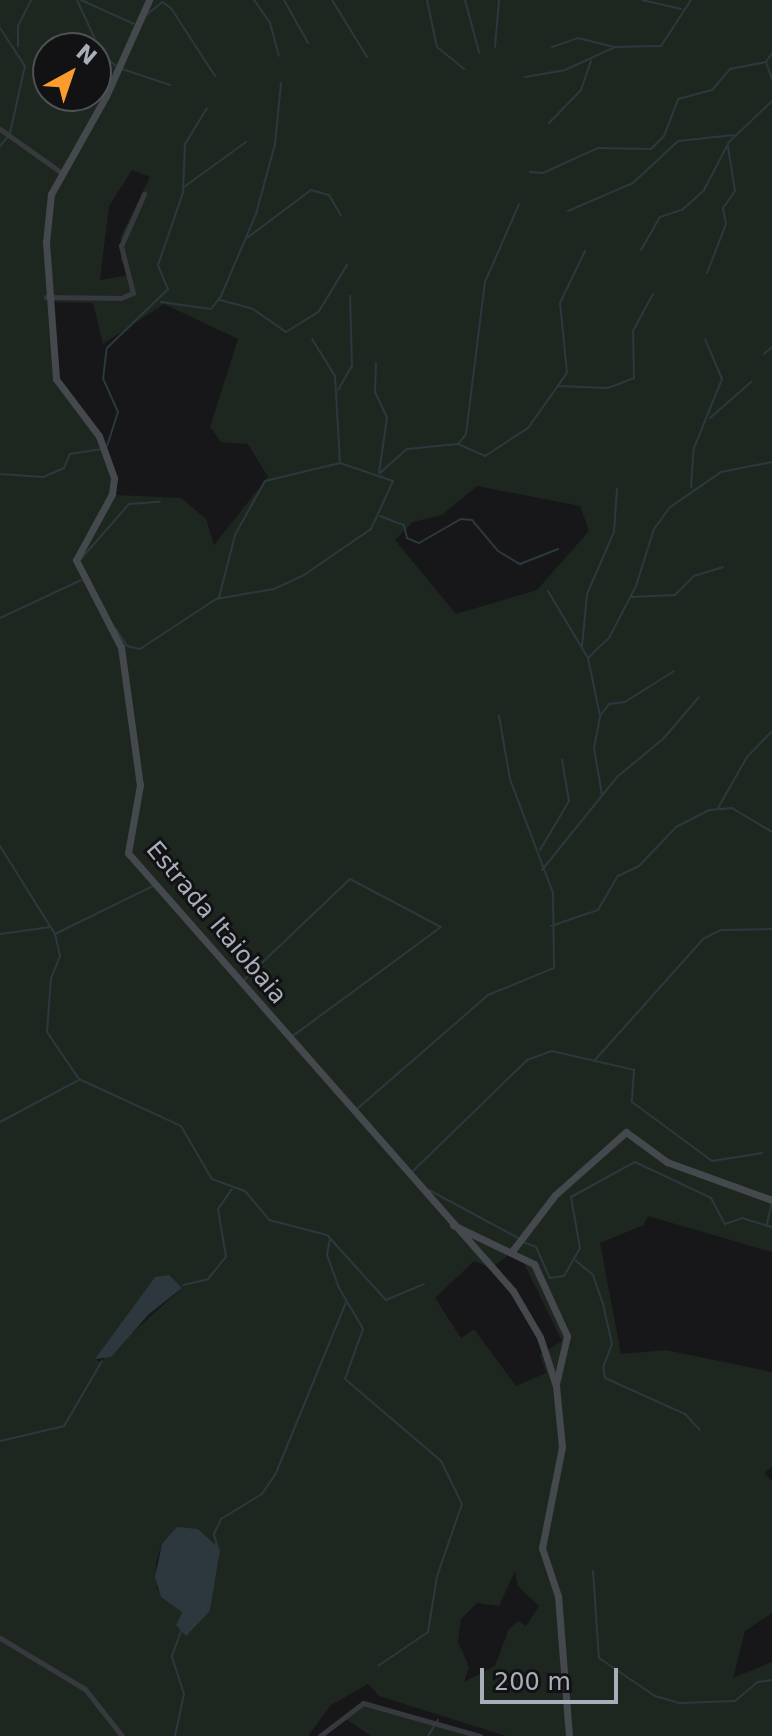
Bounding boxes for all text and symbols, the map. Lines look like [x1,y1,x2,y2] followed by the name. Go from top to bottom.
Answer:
[32,32,112,112] north arrow
[71,39,102,70] text: N
[140,836,292,1010] street label: Estrada Itaiobaia
[484,1652,622,1702] scale bar
[494,1668,571,1696] text: 200 m

